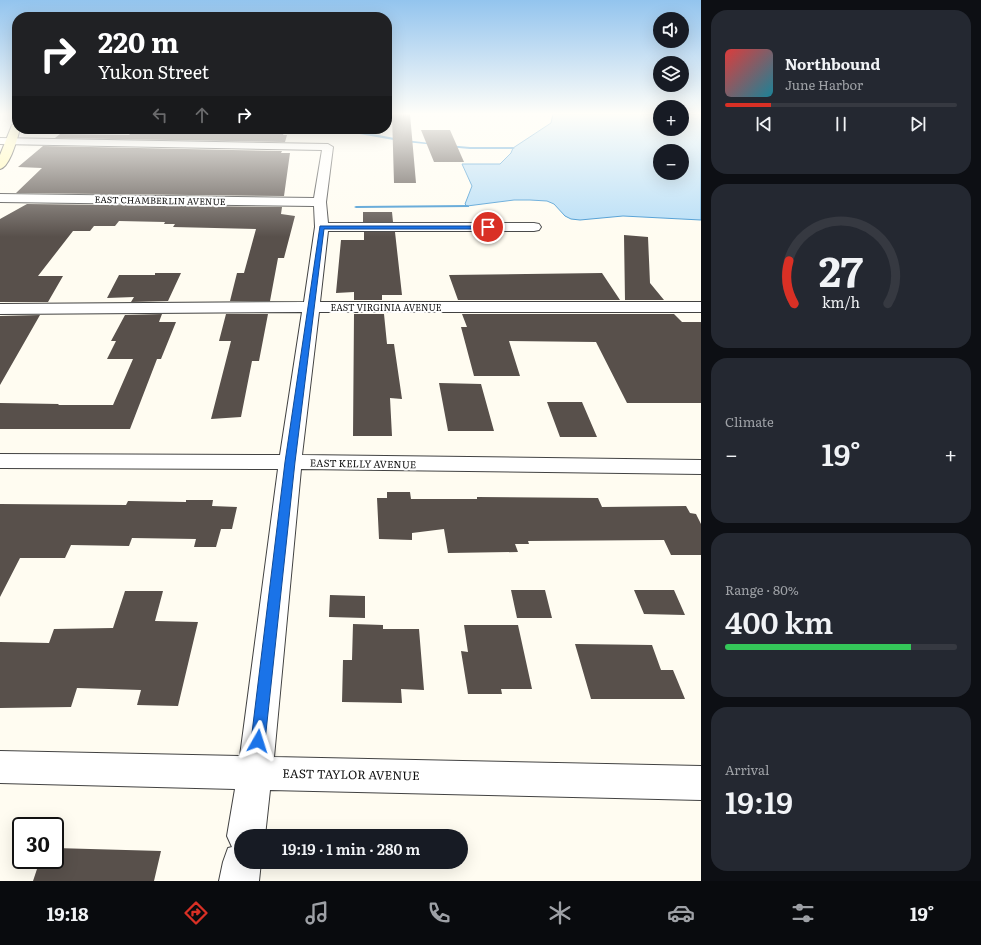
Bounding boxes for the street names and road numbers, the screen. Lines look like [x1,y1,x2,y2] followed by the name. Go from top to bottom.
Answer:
[94,192,226,208] street label: EAST CHAMBERLIN AVENUE
[330,300,442,314] street label: EAST VIRGINIA AVENUE
[310,455,416,471] street label: EAST KELLY AVENUE
[282,764,420,784] street label: EAST TAYLOR AVENUE

